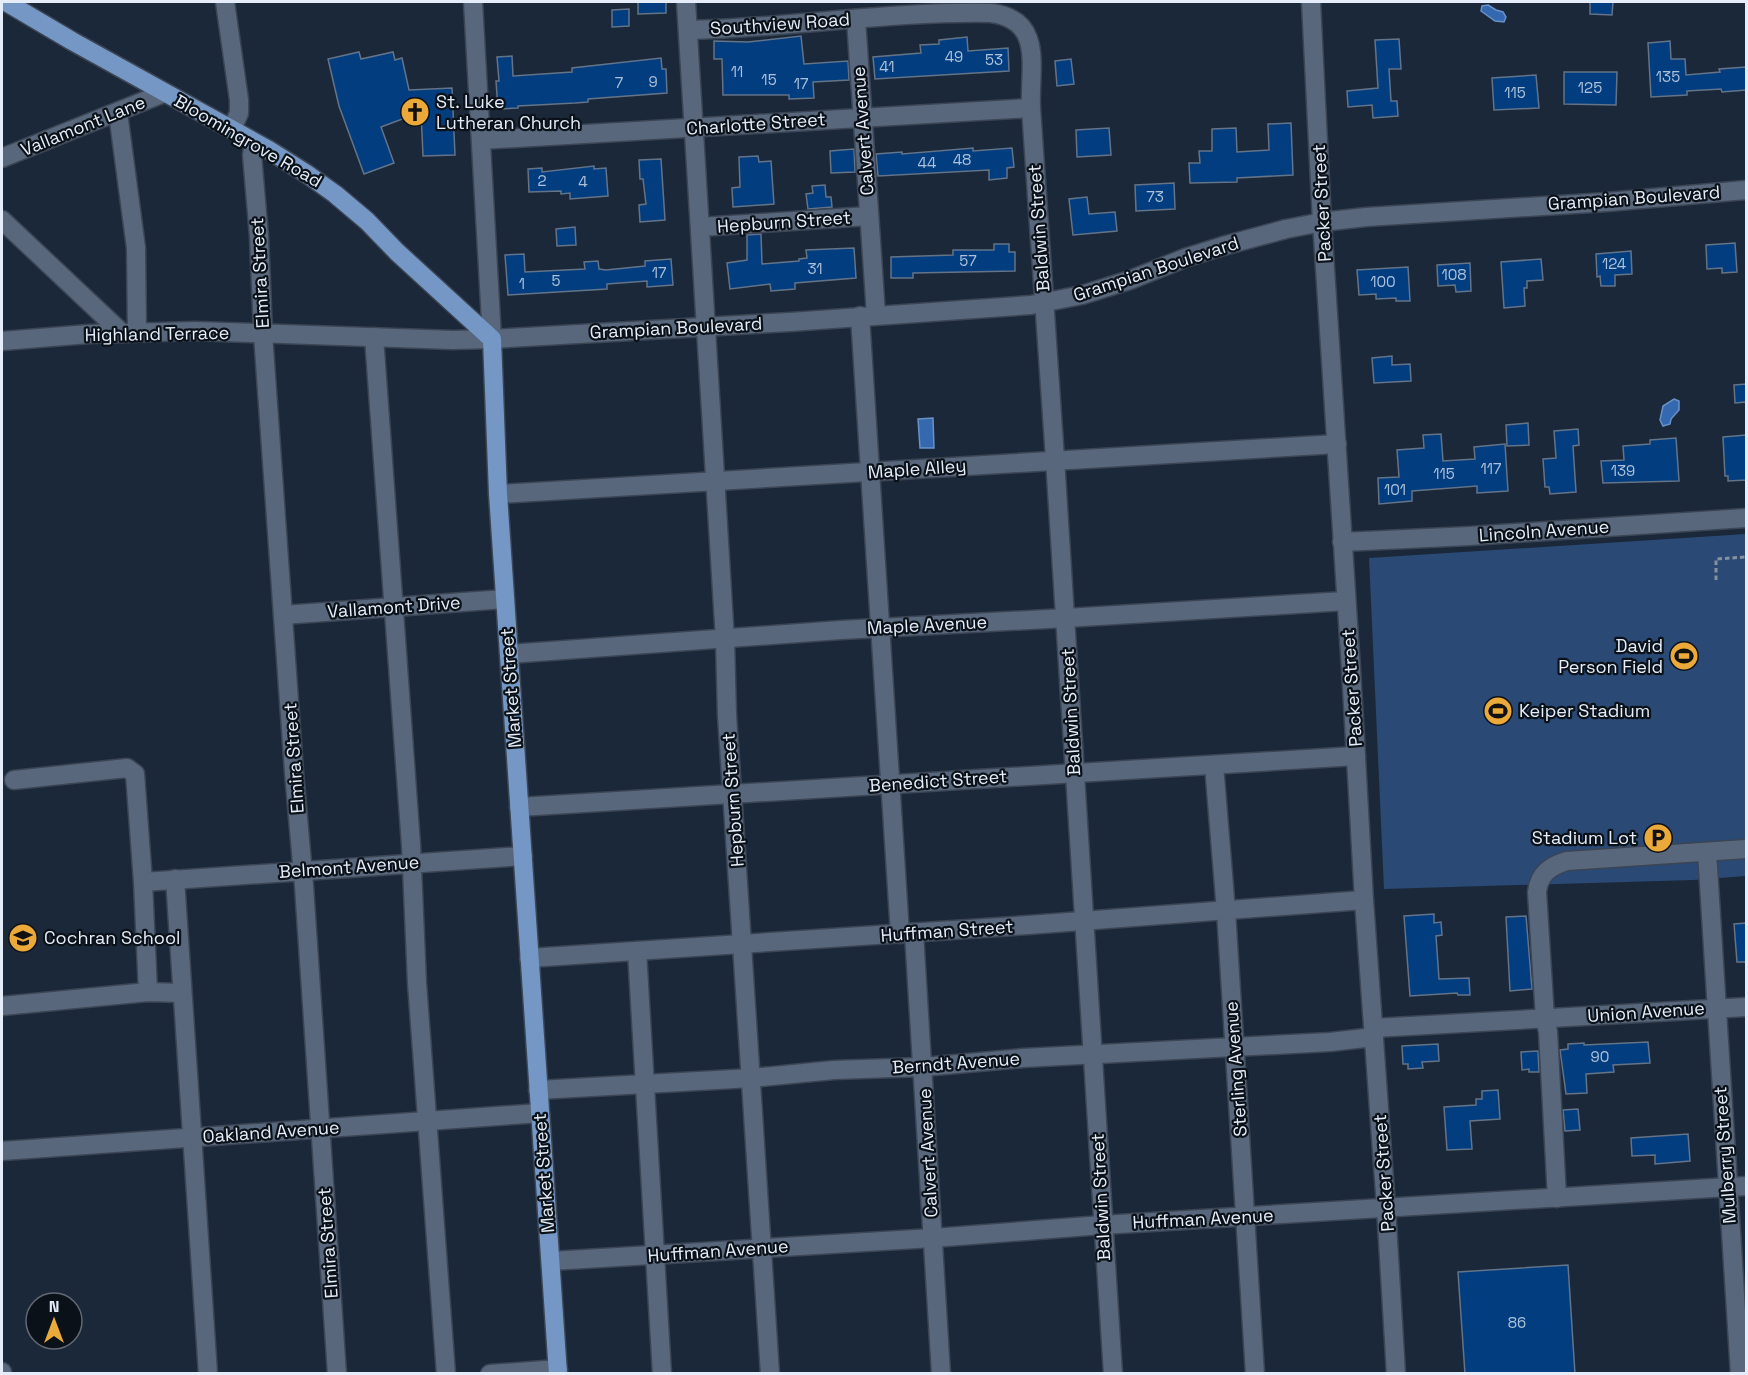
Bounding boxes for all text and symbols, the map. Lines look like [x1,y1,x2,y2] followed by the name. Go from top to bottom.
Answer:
[709,7,851,40] street label: Southview Road
[945,47,963,66] house number: 49
[985,50,1003,69] house number: 53
[879,57,895,76] house number: 41
[731,62,743,81] house number: 11
[847,66,878,196] street label: Calvert Avenue
[1656,67,1680,86] house number: 135
[761,70,777,89] house number: 15
[648,72,658,91] house number: 9
[615,73,623,92] house number: 7
[794,74,808,93] house number: 17
[1578,78,1602,97] house number: 125
[1504,83,1526,102] house number: 115
[170,89,326,192] street label: Bloomingrove Road
[17,90,148,161] street label: Vallamont Lane
[436,90,581,134] place label: St. Luke Lutheran Church
[399,96,431,128] church icon: St. Luke Lutheran Church
[686,107,826,140] street label: Charlotte Street
[1307,144,1336,262] street label: Packer Street
[953,150,971,169] house number: 48
[918,153,936,172] house number: 44
[1023,164,1054,293] street label: Baldwin Street
[537,171,547,190] house number: 2
[578,172,588,191] house number: 4
[1547,180,1721,215] street label: Grampian Boulevard
[1146,187,1164,206] house number: 73
[716,205,852,238] street label: Hepburn Street
[245,217,274,329] street label: Elmira Street
[1070,231,1242,306] street label: Grampian Boulevard
[959,251,977,270] house number: 57
[1602,254,1626,273] house number: 124
[807,259,823,278] house number: 31
[652,263,666,282] house number: 17
[1441,265,1467,284] house number: 108
[552,271,561,290] house number: 5
[1370,272,1396,291] house number: 100
[519,274,525,293] house number: 1
[589,311,763,344] street label: Grampian Boulevard
[85,321,229,346] street label: Highland Terrace
[867,454,967,483] street label: Maple Alley
[1480,459,1502,478] house number: 117
[1611,461,1635,480] house number: 139
[1433,464,1455,483] house number: 115
[1384,480,1406,499] house number: 101
[1478,514,1610,547] street label: Lincoln Avenue
[327,590,461,623] street label: Vallamont Drive
[866,610,988,639] street label: Maple Avenue
[495,627,526,749] street label: Market Street
[1336,628,1367,748] street label: Packer Street
[1558,634,1663,678] place label: David Person Field
[1668,640,1700,672] sports icon: David Person Field
[1056,648,1085,776] street label: Baldwin Street
[1482,695,1514,727] sports icon: Keiper Stadium
[1519,699,1650,722] place label: Keiper Stadium
[278,702,309,814] street label: Elmira Street
[716,732,749,868] street label: Hepburn Street
[868,764,1008,797] street label: Benedict Street
[1642,822,1674,854] parking icon: Stadium Lot
[1532,826,1637,849] place label: Stadium Lot
[278,850,420,883] street label: Belmont Avenue
[880,914,1014,947] street label: Huffman Street
[7,922,39,954] school or university icon: Cochran School
[44,926,180,949] place label: Cochran School
[1587,996,1705,1027] street label: Union Avenue
[1219,1000,1252,1138] street label: Sterling Avenue
[891,1047,1021,1078] street label: Berndt Avenue
[1591,1047,1609,1066] house number: 90
[1708,1086,1741,1224] street label: Mulberry Street
[913,1088,942,1218] street label: Calvert Avenue
[528,1112,559,1234] street label: Market Street
[1368,1113,1399,1233] street label: Packer Street
[202,1115,340,1148] street label: Oakland Avenue
[1086,1133,1115,1261] street label: Baldwin Street
[312,1187,343,1299] street label: Elmira Street
[1132,1203,1274,1234] street label: Huffman Avenue
[647,1234,789,1267] street label: Huffman Avenue
[24,1291,84,1351] north arrow
[49,1296,59,1317] text: N
[1508,1313,1526,1332] house number: 86

